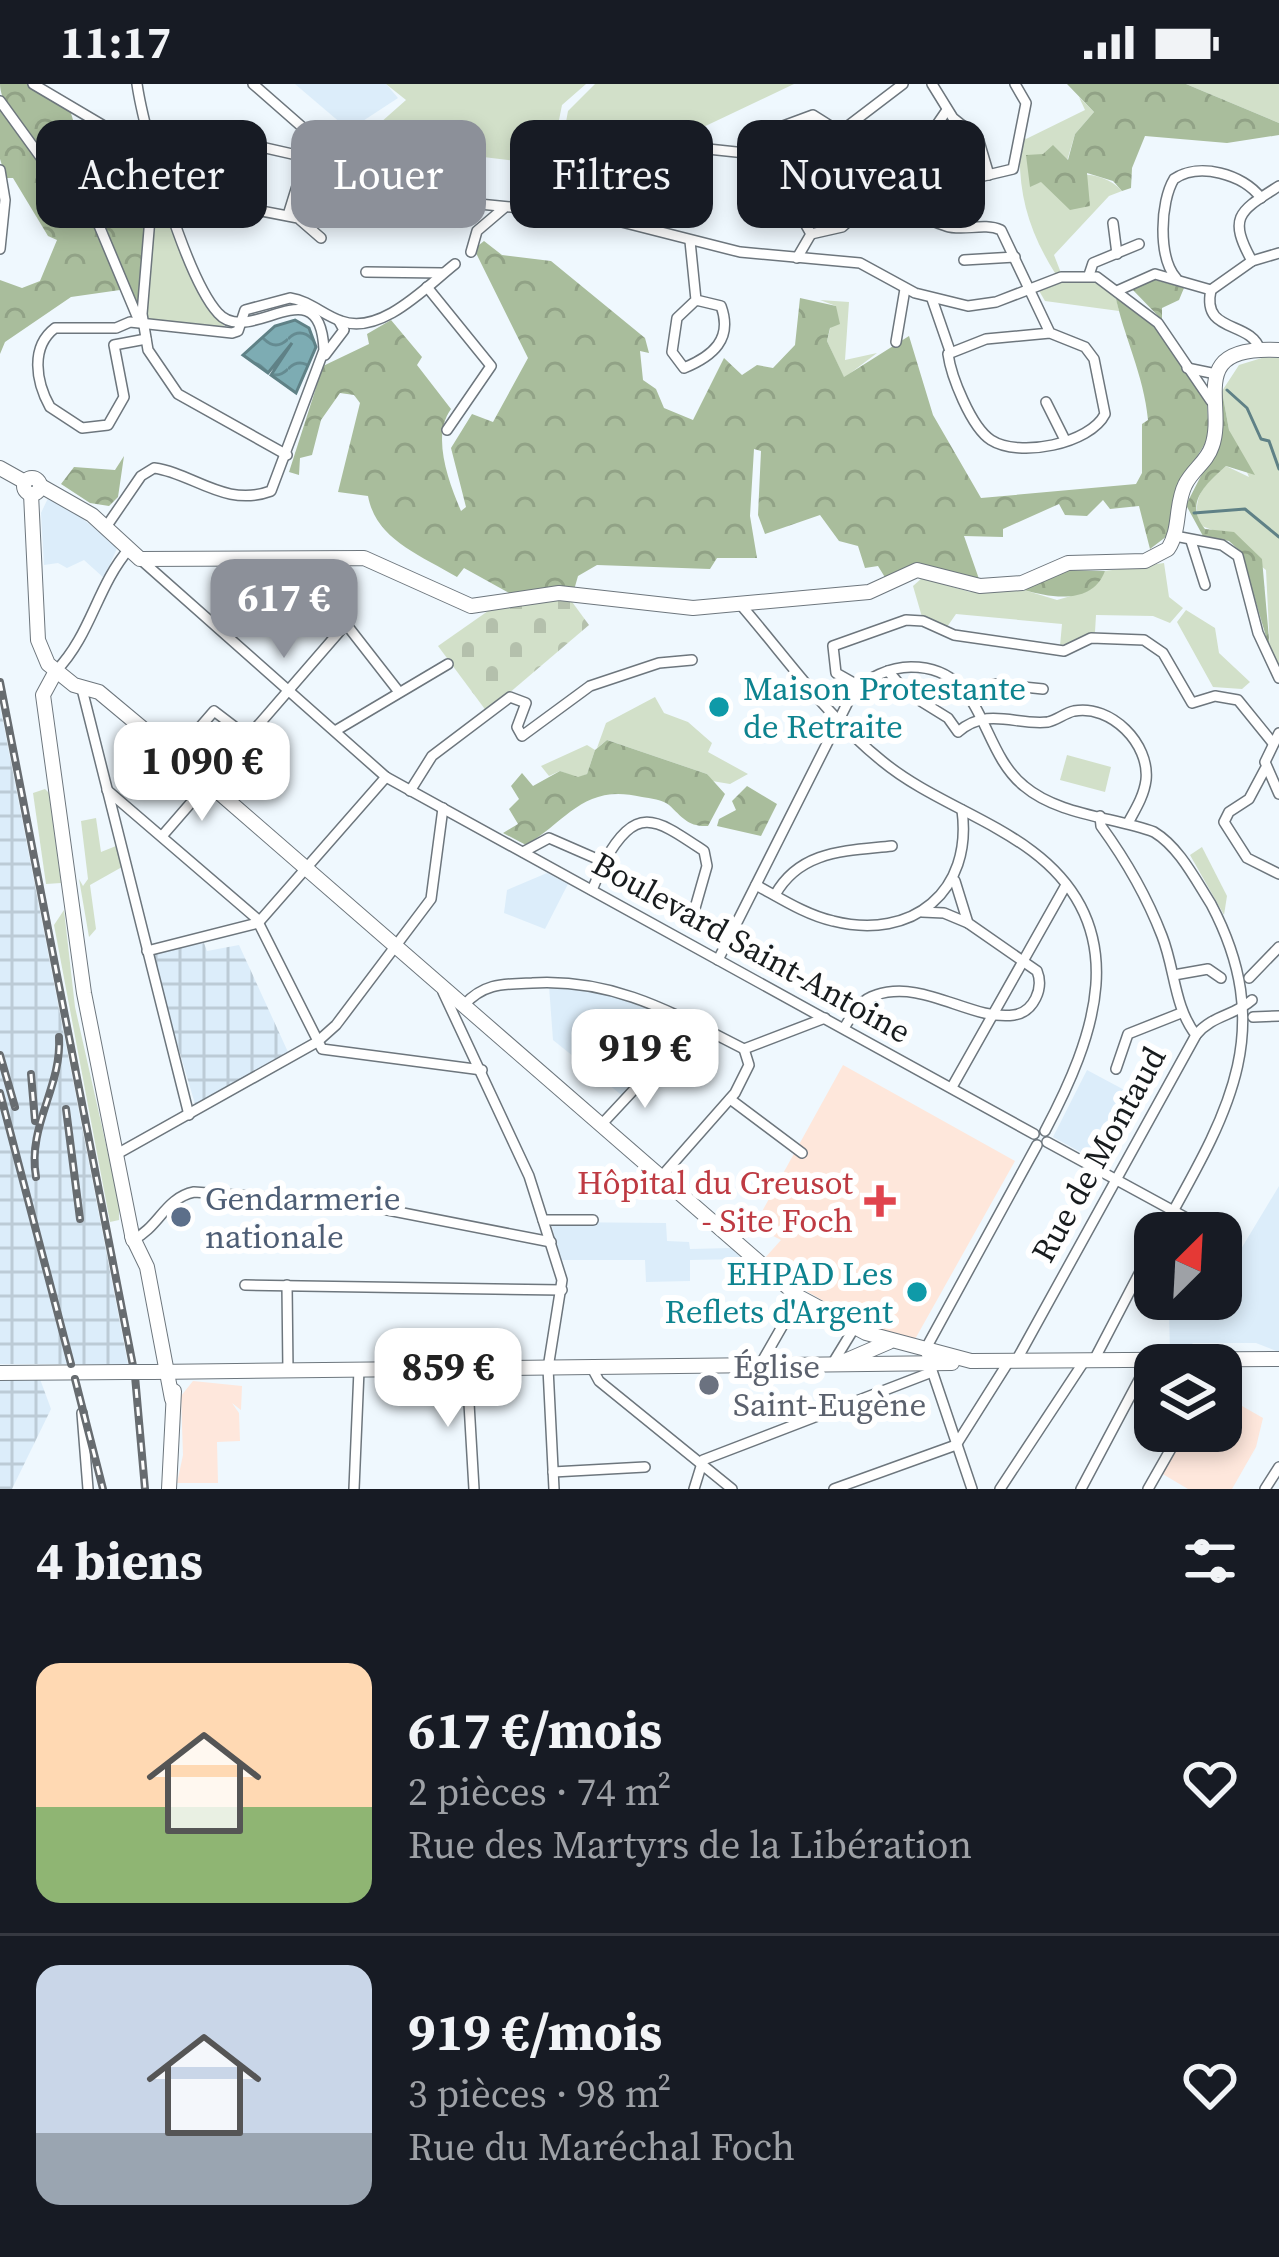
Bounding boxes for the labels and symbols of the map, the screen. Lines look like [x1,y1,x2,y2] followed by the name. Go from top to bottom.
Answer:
[200,559,368,661] pin: 617 €
[743,666,1026,749] place label: Maison Protestante de Retraite
[706,694,732,720] marker: Maison Protestante de Retraite
[91,722,313,824] pin: 1 090 €
[584,841,919,1054] street label: Boulevard Saint-Antoine
[561,1009,729,1111] pin: 919 €
[1021,1038,1176,1270] street label: Rue de Montaud
[577,1160,853,1243] place label: Hôpital du Creusot - Site Foch
[205,1176,401,1259] place label: Gendarmerie nationale
[864,1185,896,1217] marker: Hôpital du Creusot - Site Foch
[168,1204,194,1230] marker: Gendarmerie nationale
[1134,1212,1242,1320] north arrow
[665,1251,893,1334] place label: EHPAD Les Reflets d'Argent
[904,1279,930,1305] marker: EHPAD Les Reflets d'Argent
[364,1328,532,1430] pin: 859 €
[733,1344,926,1427] place label: Église Saint-Eugène
[696,1372,722,1398] marker: Église Saint-Eugène

